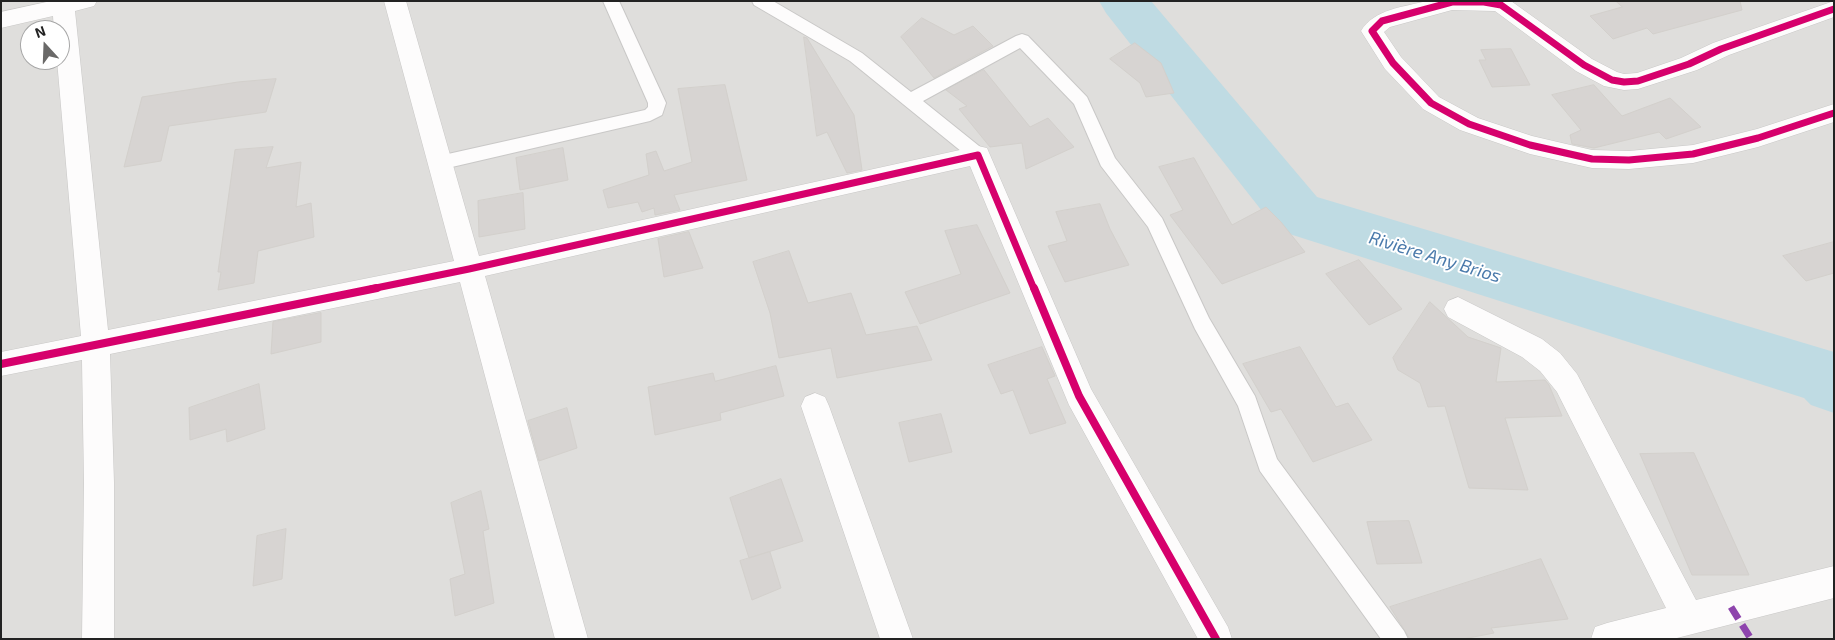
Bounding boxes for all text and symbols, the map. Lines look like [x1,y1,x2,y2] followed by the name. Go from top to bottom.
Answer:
[20,20,70,70] north arrow
[32,22,48,41] text: N
[1366,227,1504,287] water label: Rivière Any Brios

